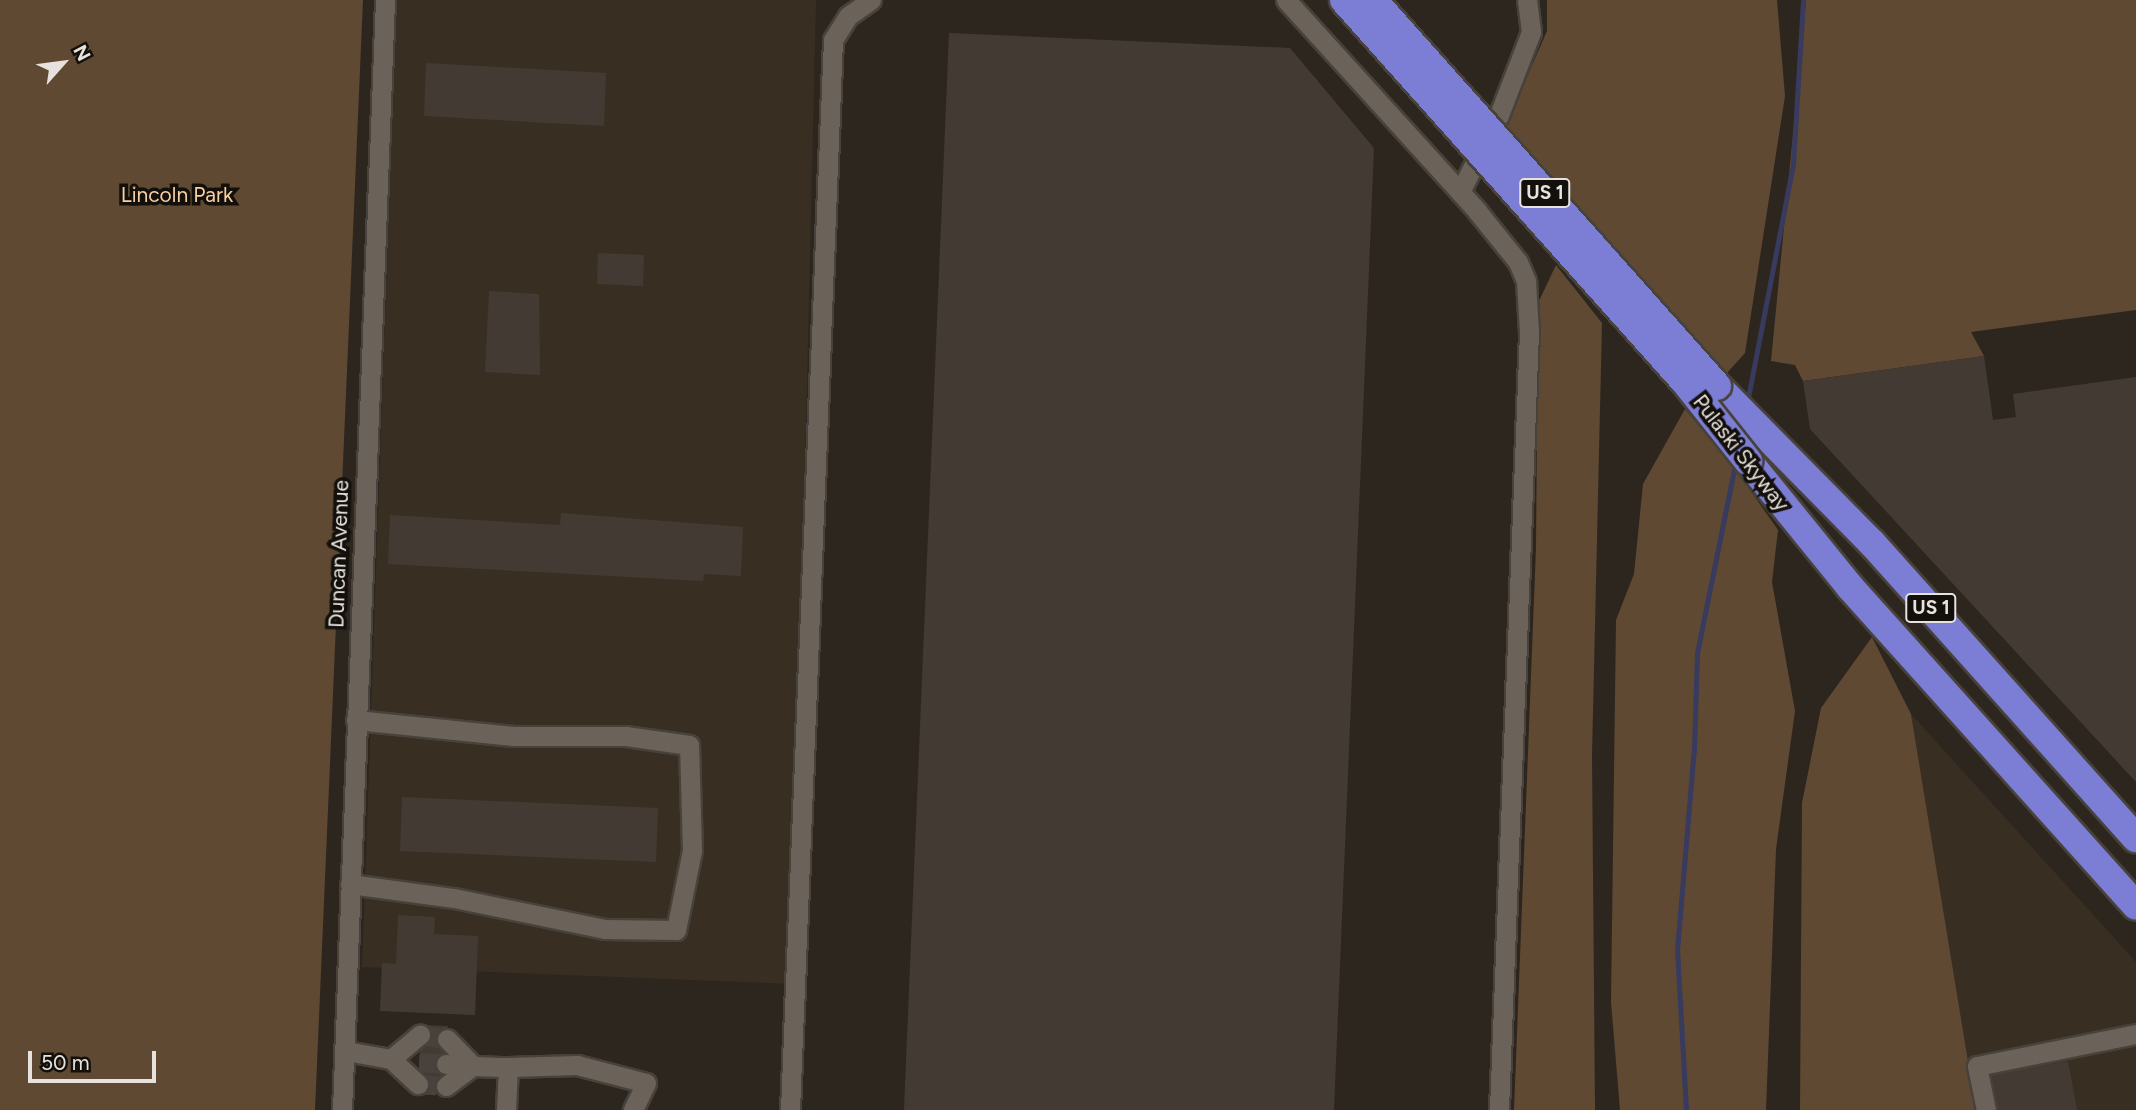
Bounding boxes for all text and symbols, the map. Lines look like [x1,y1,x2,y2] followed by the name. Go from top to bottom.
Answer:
[28,28,98,98] north arrow
[68,41,96,65] text: N
[1519,178,1571,209] road number: US 1
[121,182,233,208] park label: Lincoln Park
[1688,390,1794,516] street label: Pulaski Skyway
[324,480,354,628] street label: Duncan Avenue
[1905,593,1957,624] road number: US 1
[32,1036,159,1080] scale bar
[41,1050,90,1075] text: 50 m

